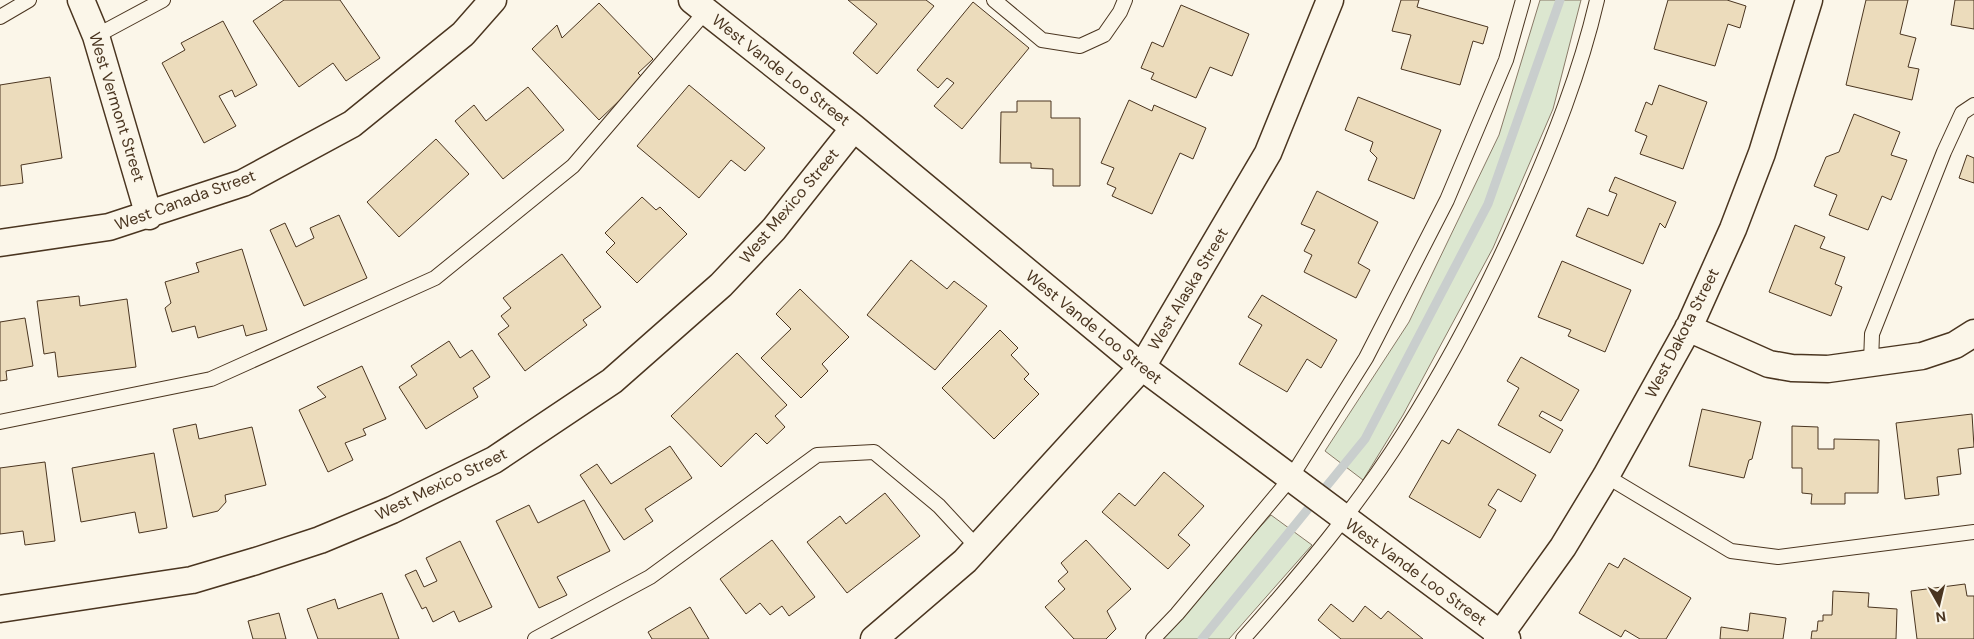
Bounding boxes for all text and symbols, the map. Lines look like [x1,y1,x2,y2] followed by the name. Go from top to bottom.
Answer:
[708,9,854,131] street label: West Vande Loo Street
[84,30,150,184] street label: West Vermont Street
[735,144,843,268] street label: West Mexico Street
[112,165,258,235] street label: West Canada Street
[1143,224,1233,354] street label: West Alaska Street
[1021,265,1167,389] street label: West Vande Loo Street
[1640,265,1724,401] street label: West Dakota Street
[372,443,510,525] street label: West Mexico Street
[1341,514,1491,630] street label: West Vande Loo Street
[1914,579,1964,629] north arrow
[1934,607,1947,626] text: N

